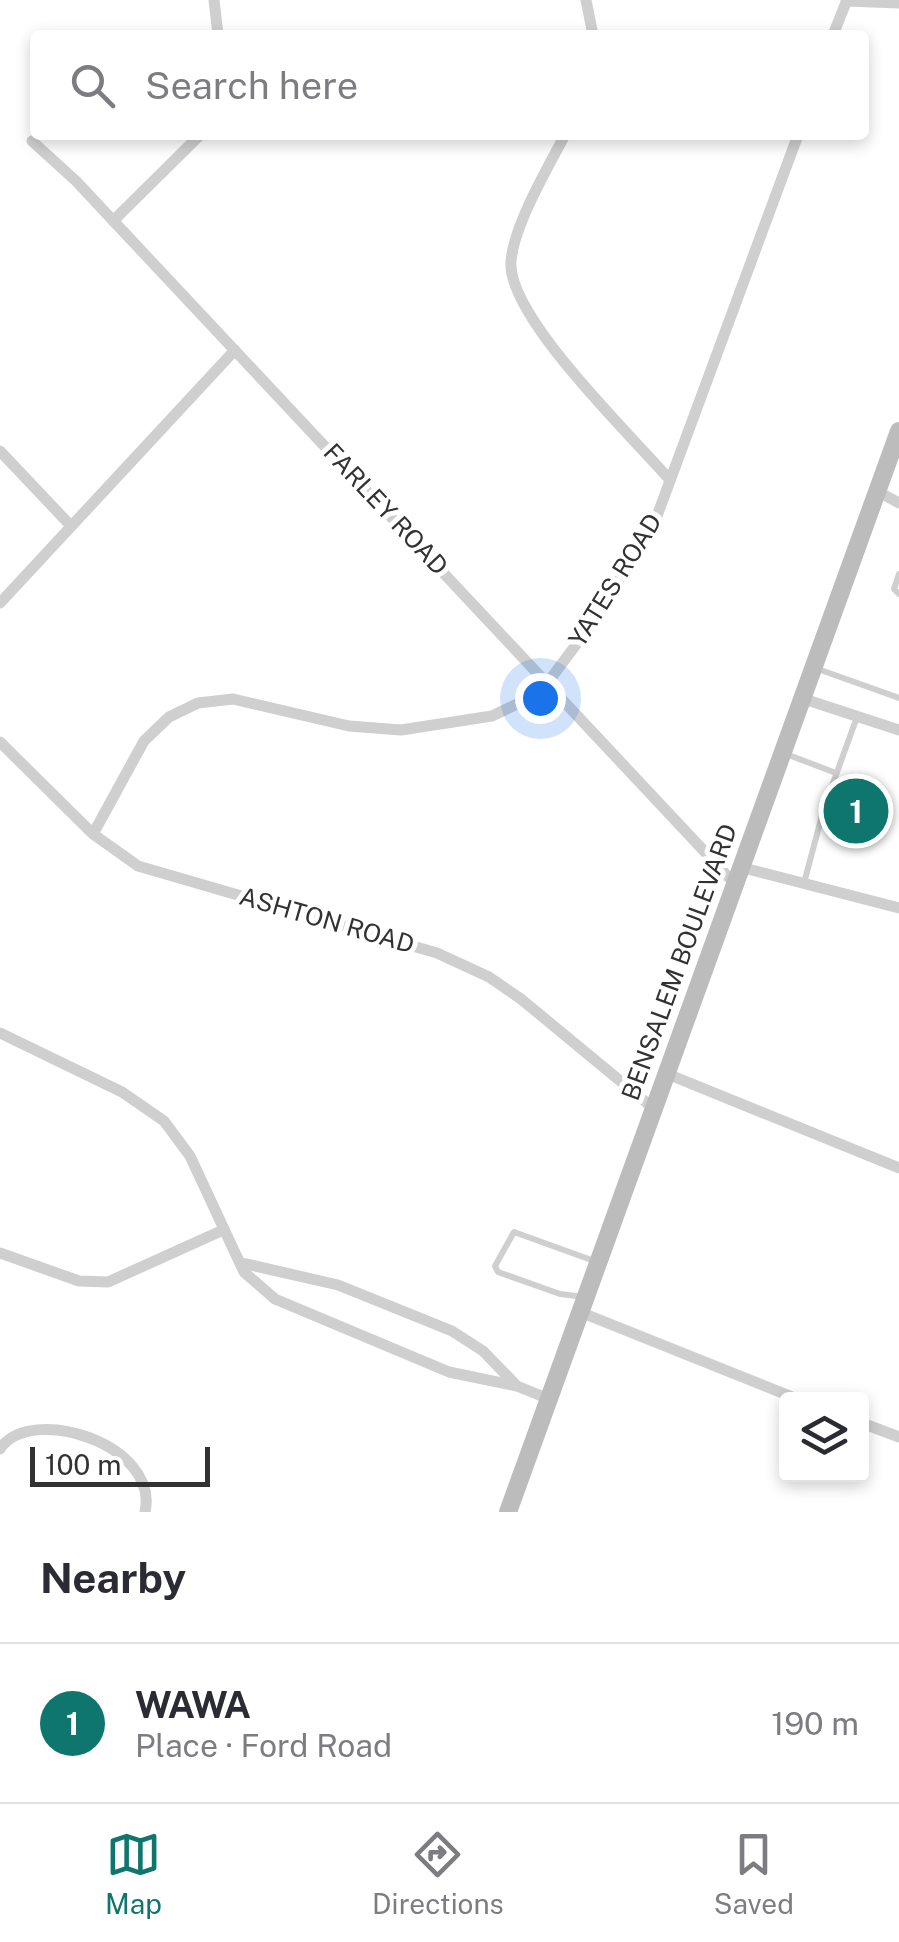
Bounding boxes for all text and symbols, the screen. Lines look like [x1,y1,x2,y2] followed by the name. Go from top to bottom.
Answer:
[30,30,869,140] search box
[65,58,120,113] icon: search
[145,63,358,108] text: Search here
[318,437,454,581] street label: FARLEY ROAD
[562,508,668,652] street label: YATES ROAD
[515,673,566,724] your location
[824,774,888,848] pin: 1
[615,820,743,1104] street label: BENSALEM BOULEVARD
[236,881,418,959] street label: ASHTON ROAD
[779,1392,869,1482] map controls
[779,1392,869,1482] button: layers
[30,1442,210,1486] scale bar
[45,1448,122,1481] text: 100 m
[40,1553,186,1602] text: Nearby
[135,1682,251,1727] text: WAWA
[66,1705,79,1742] text: 1
[771,1705,859,1742] text: 190 m
[135,1727,392,1764] text: Place · Ford Road
[105,1827,162,1920] tab: Map
[372,1827,504,1920] tab: Directions
[714,1827,794,1920] tab: Saved

